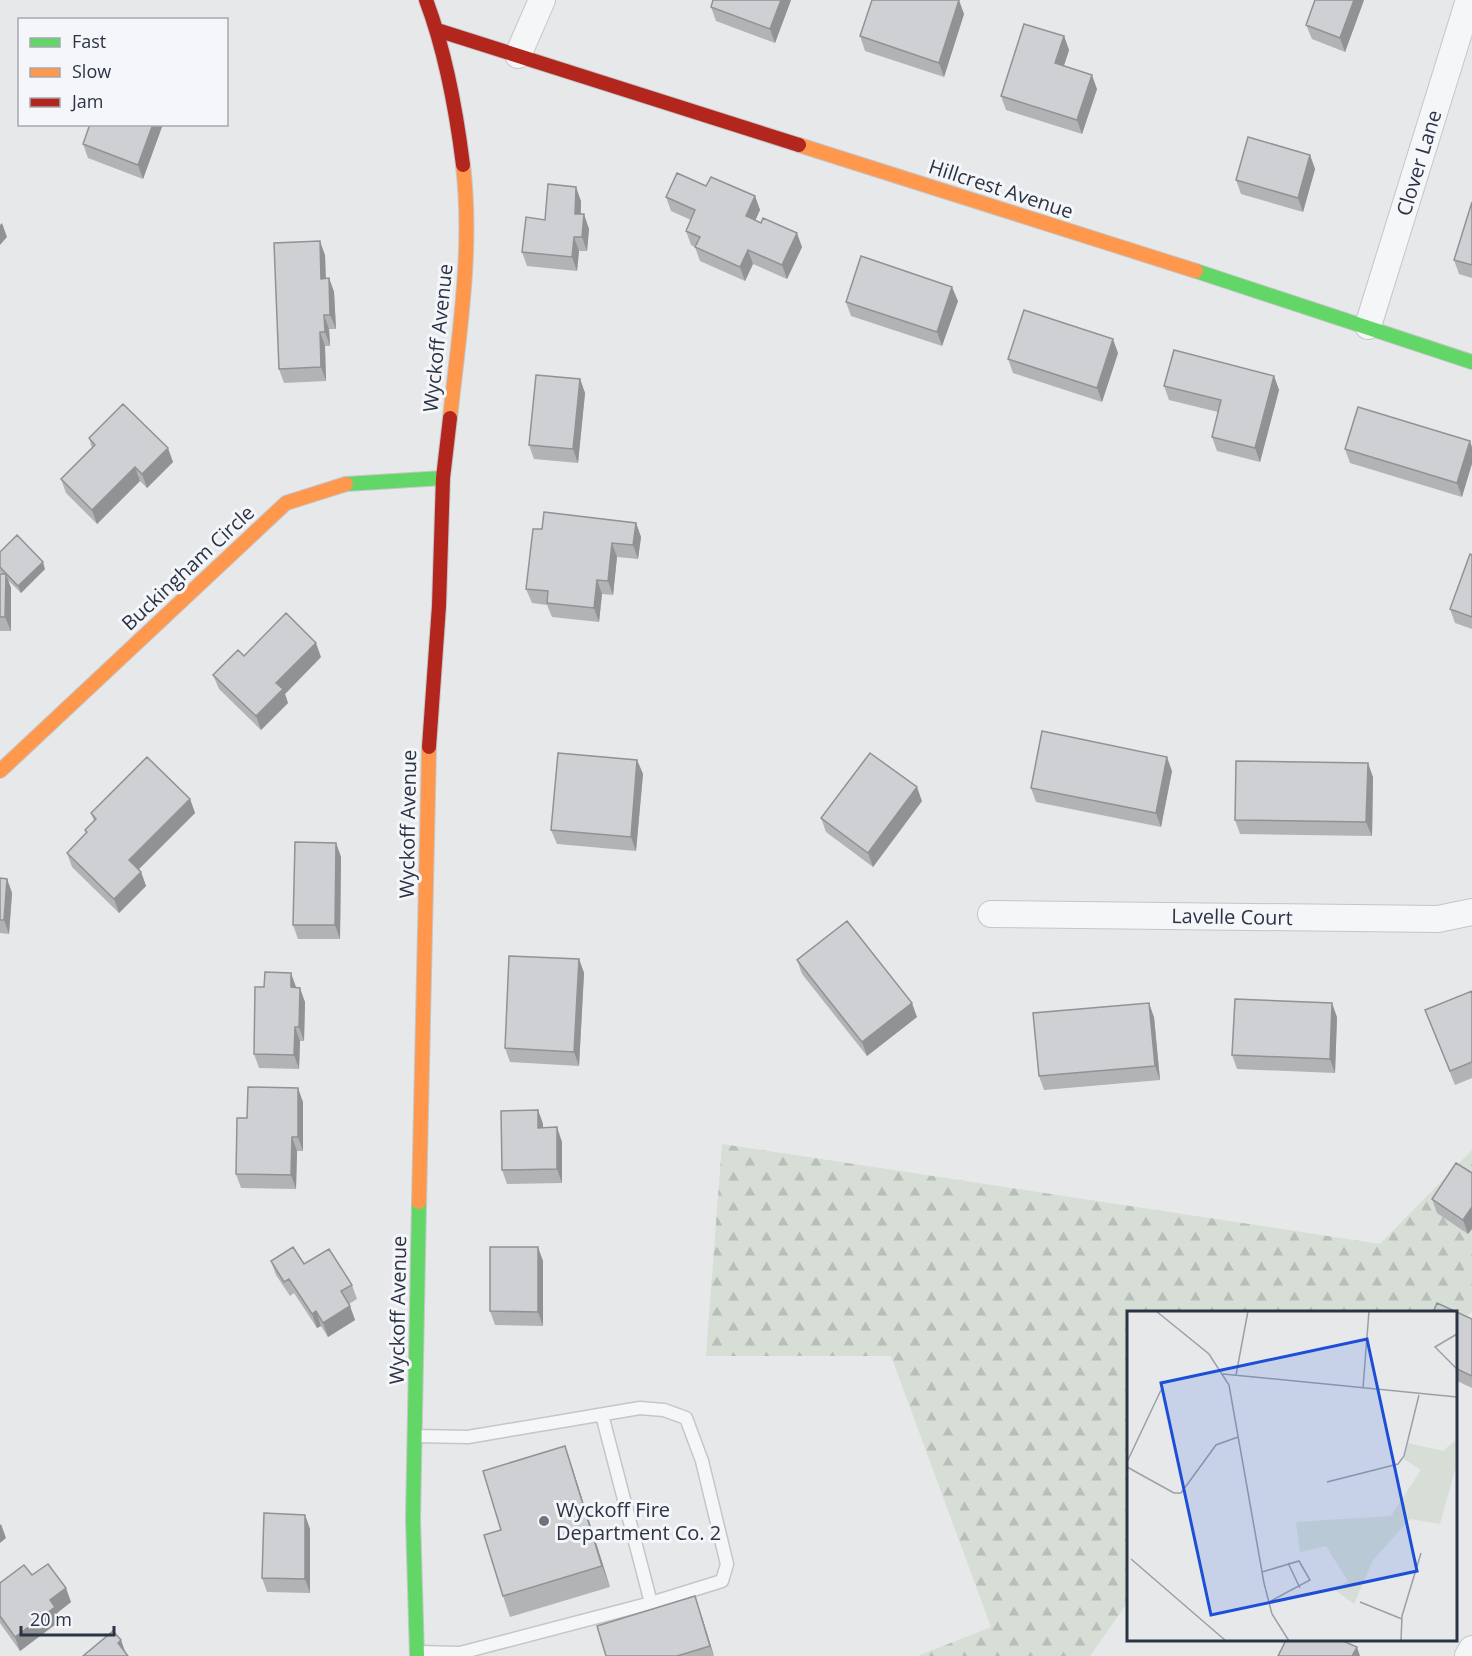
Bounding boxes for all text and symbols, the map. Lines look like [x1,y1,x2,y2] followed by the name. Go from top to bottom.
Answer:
[18,18,228,126] legend
[72,29,106,53] text: Fast
[72,59,111,83] text: Slow
[70,89,104,113] text: Jam
[1390,107,1447,219] street label: Clover Lane
[925,152,1077,225] street label: Hillcrest Avenue
[416,262,459,413] street label: Wyckoff Avenue
[115,499,260,636] street label: Buckingham Circle
[393,749,422,899] street label: Wyckoff Avenue
[1171,902,1293,931] street label: Lavelle Court
[383,1235,412,1385] street label: Wyckoff Avenue
[1127,1311,1457,1641] inset map
[556,1496,721,1546] place label: Wyckoff Fire Department Co. 2
[537,1514,551,1528] marker: Wyckoff Fire Department Co. 2
[21,1599,114,1637] scale bar
[30,1607,72,1631] text: 20 m

